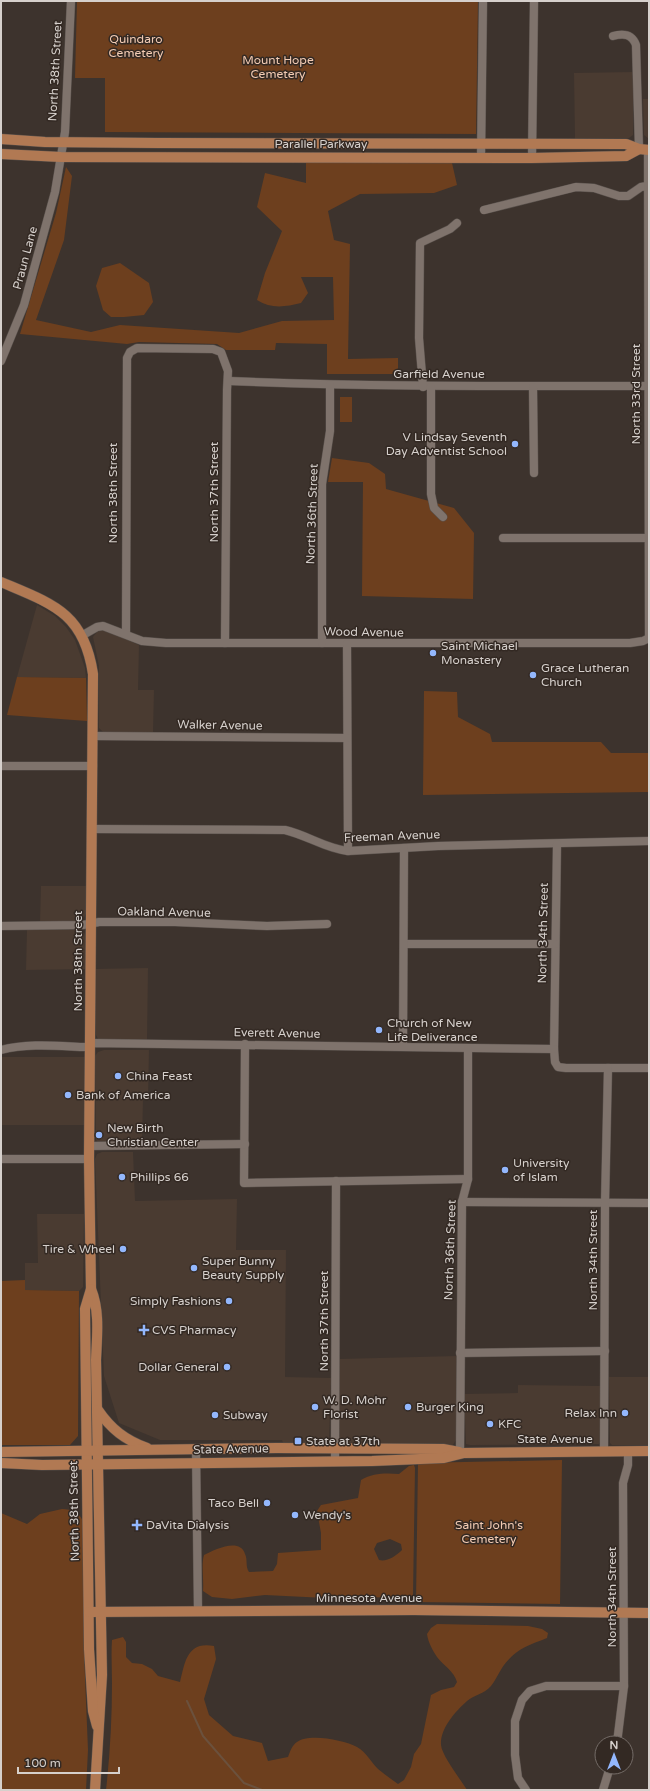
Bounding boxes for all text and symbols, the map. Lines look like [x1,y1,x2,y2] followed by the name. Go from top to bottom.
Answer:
[45,20,65,122] street label: North 38th Street
[108,32,164,60] park label: Quindaro Cemetery
[242,53,314,81] park label: Mount Hope Cemetery
[275,137,368,151] street label: Parallel Parkway
[10,225,40,291] street label: Praun Lane
[629,343,643,444] street label: North 33rd Street
[393,367,485,381] street label: Garfield Avenue
[386,430,507,458] place label: V Lindsay Seventh Day Adventist School
[510,439,520,449] marker: V Lindsay Seventh Day Adventist School
[207,441,221,542] street label: North 37th Street
[106,442,120,543] street label: North 38th Street
[303,463,321,565] street label: North 36th Street
[324,624,404,640] street label: Wood Avenue
[441,639,518,667] place label: Saint Michael Monastery
[428,648,438,658] marker: Saint Michael Monastery
[541,661,629,689] place label: Grace Lutheran Church
[528,670,538,680] marker: Grace Lutheran Church
[177,717,263,733] street label: Walker Avenue
[344,827,440,845] street label: Freeman Avenue
[535,882,551,983] street label: North 34th Street
[117,904,211,920] street label: Oakland Avenue
[71,910,85,1011] street label: North 38th Street
[387,1016,478,1044] place label: Church of New Life Deliverance
[233,1025,321,1041] street label: Everett Avenue
[374,1025,384,1035] marker: Church of New Life Deliverance
[126,1069,193,1083] place label: China Feast
[113,1071,123,1081] marker: China Feast
[76,1088,170,1102] place label: Bank of America
[63,1090,73,1100] marker: Bank of America
[107,1121,199,1149] place label: New Birth Christian Center
[94,1130,104,1140] marker: New Birth Christian Center
[513,1156,570,1184] place label: University of Islam
[500,1165,510,1175] marker: University of Islam
[130,1170,189,1184] place label: Phillips 66
[117,1172,127,1182] marker: Phillips 66
[441,1199,459,1301] street label: North 36th Street
[586,1209,600,1310] street label: North 34th Street
[43,1242,115,1256] place label: Tire & Wheel
[118,1244,128,1254] marker: Tire & Wheel
[202,1254,285,1282] place label: Super Bunny Beauty Supply
[189,1263,199,1273] marker: Super Bunny Beauty Supply
[317,1270,331,1371] street label: North 37th Street
[130,1294,221,1308] place label: Simply Fashions
[224,1296,234,1306] marker: Simply Fashions
[152,1323,237,1337] place label: CVS Pharmacy
[139,1325,149,1335] marker: CVS Pharmacy
[138,1360,219,1374] place label: Dollar General
[222,1362,232,1372] marker: Dollar General
[323,1393,387,1421] place label: W. D. Mohr Florist
[416,1400,484,1414] place label: Burger King
[310,1402,320,1412] marker: W. D. Mohr Florist
[403,1402,413,1412] marker: Burger King
[564,1406,617,1420] place label: Relax Inn
[223,1408,268,1422] place label: Subway
[620,1408,630,1418] marker: Relax Inn
[210,1410,220,1420] marker: Subway
[498,1417,521,1431] place label: KFC
[485,1419,495,1429] marker: KFC
[517,1432,593,1446] street label: State Avenue
[306,1434,380,1448] place label: State at 37th
[293,1436,303,1446] marker: State at 37th
[193,1441,269,1457] street label: State Avenue
[66,1460,82,1561] street label: North 38th Street
[208,1496,259,1510] place label: Taco Bell
[262,1498,272,1508] marker: Taco Bell
[303,1508,351,1522] place label: Wendy's
[290,1510,300,1520] marker: Wendy's
[146,1518,229,1532] place label: DaVita Dialysis
[455,1518,523,1546] park label: Saint John's Cemetery
[131,1519,143,1531] marker: DaVita Dialysis
[605,1546,619,1647] street label: North 34th Street
[316,1591,422,1605] street label: Minnesota Avenue
[594,1735,634,1775] north arrow
[610,1739,618,1752] text: N
[18,1749,119,1775] scale bar
[24,1756,61,1770] text: 100 m

